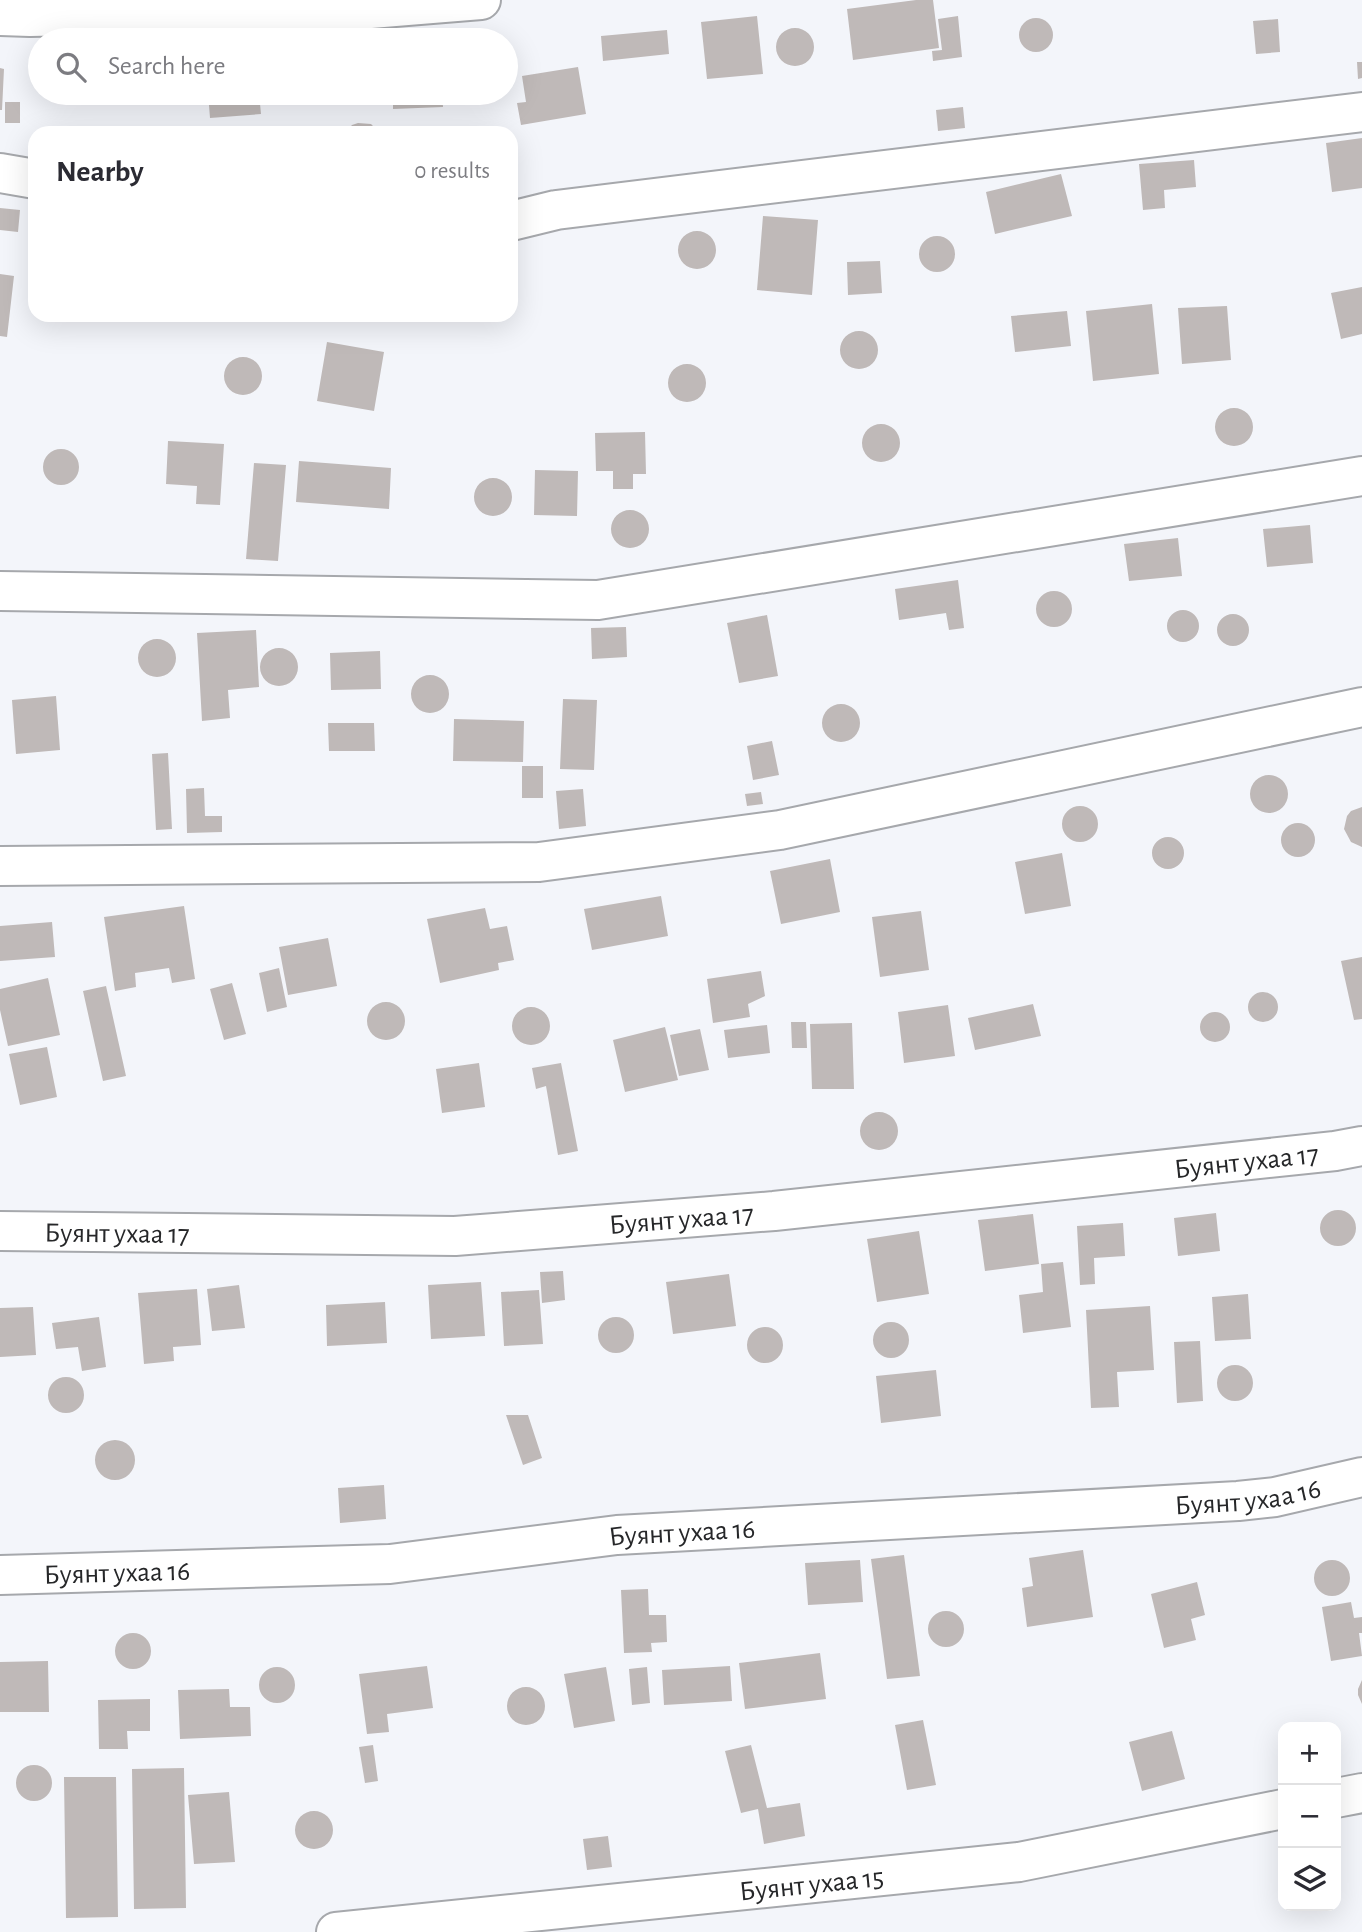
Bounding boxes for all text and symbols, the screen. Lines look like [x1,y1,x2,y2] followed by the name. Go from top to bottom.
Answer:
[28,28,518,105] search box
[52,48,90,86] icon: search
[108,53,226,79] text: Search here
[56,157,144,187] text: Nearby
[414,160,490,183] text: 0 results
[1173,1141,1320,1184] street label: Буянт ухаа 17
[608,1201,755,1240] street label: Буянт ухаа 17
[44,1219,190,1249] street label: Буянт ухаа 17
[1174,1475,1324,1520] street label: Буянт ухаа 16
[607,1515,756,1552] street label: Буянт ухаа 16
[43,1558,191,1590] street label: Буянт ухаа 16
[1278,1722,1341,1911] map controls
[1278,1722,1341,1785] button: +
[1278,1785,1341,1848] button: −
[1278,1848,1341,1911] button: layers
[738,1864,885,1907] street label: Буянт ухаа 15

